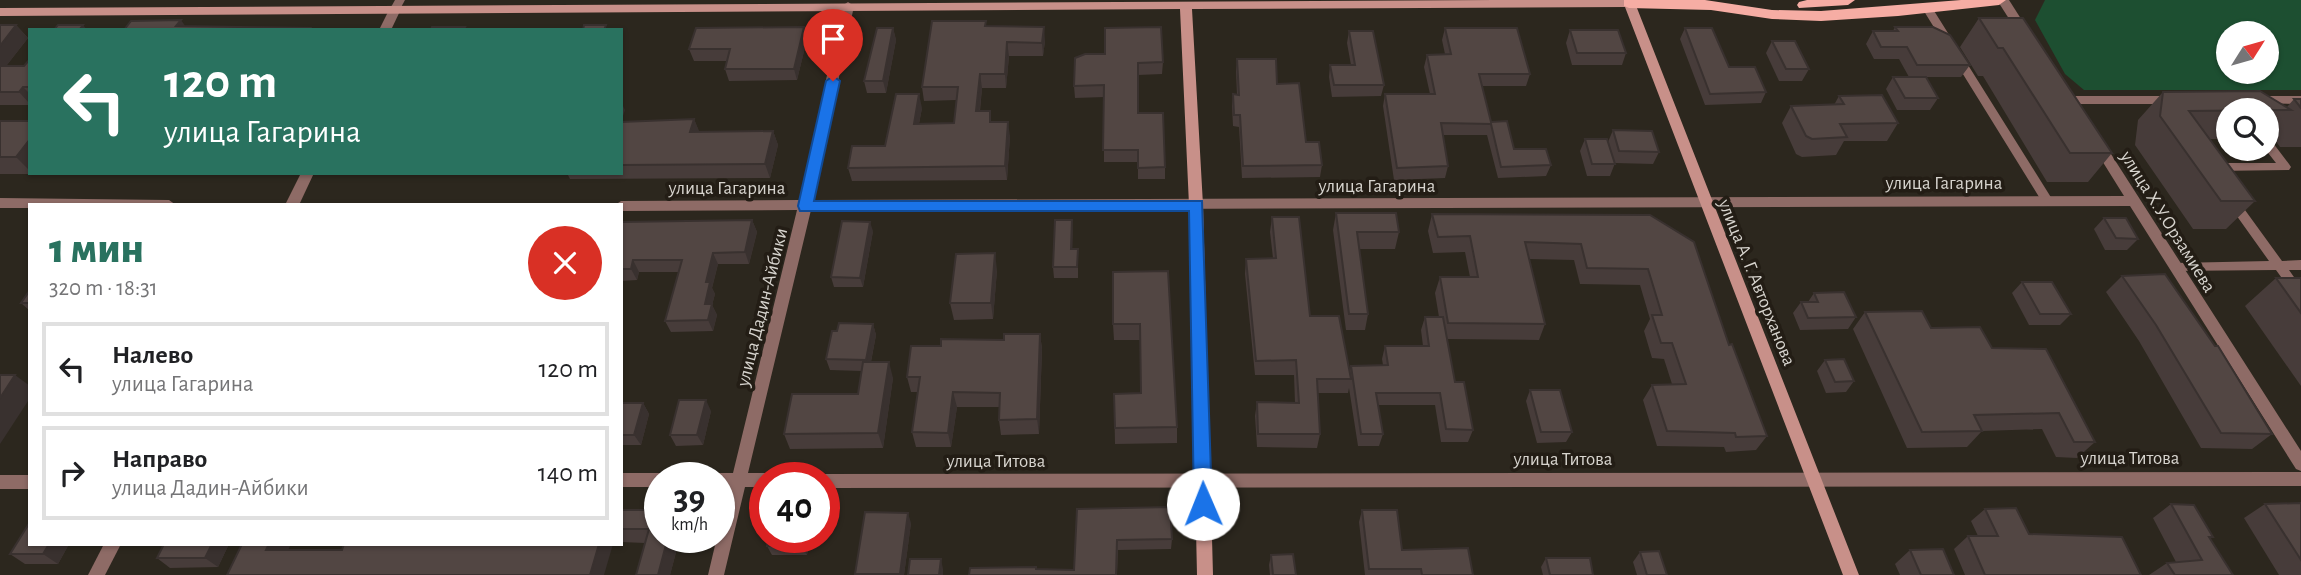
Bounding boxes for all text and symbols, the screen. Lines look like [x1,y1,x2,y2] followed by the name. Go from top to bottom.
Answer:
[803,9,863,81] pin
[814,20,852,58] icon: arrive
[2216,21,2278,84] north arrow
[2216,21,2279,161] map controls
[49,56,140,147] icon: left
[164,58,277,107] text: 120 m
[2216,98,2279,161] button: search
[164,116,361,148] text: улица Гагарина
[2116,147,2219,296] street label: улица Х.У.Орзамиева
[1885,174,2003,193] street label: улица Гагарина
[1318,177,1436,196] street label: улица Гагарина
[668,179,786,198] street label: улица Гагарина
[1714,196,1799,369] street label: улица А. Г. Авторханова
[528,226,602,300] button: close
[733,226,791,389] street label: улица Дадин-Айбики
[49,228,144,270] text: 1 мин
[49,277,158,300] text: 320 m · 18:31
[112,342,193,368] text: Налево
[53,350,91,388] icon: left
[538,356,598,382] text: 120 m
[112,373,253,396] text: улица Гагарина
[112,446,207,472] text: Направо
[2079,449,2180,468] street label: улица Титова
[1512,450,1613,469] street label: улица Титова
[945,452,1046,471] street label: улица Титова
[53,454,91,492] icon: right
[538,460,598,486] text: 140 m
[749,462,840,553] speed limit sign: 40
[1166,467,1240,541] position arrow
[112,477,309,500] text: улица Дадин-Айбики
[673,481,705,516] text: 39
[671,516,708,534] text: km/h

